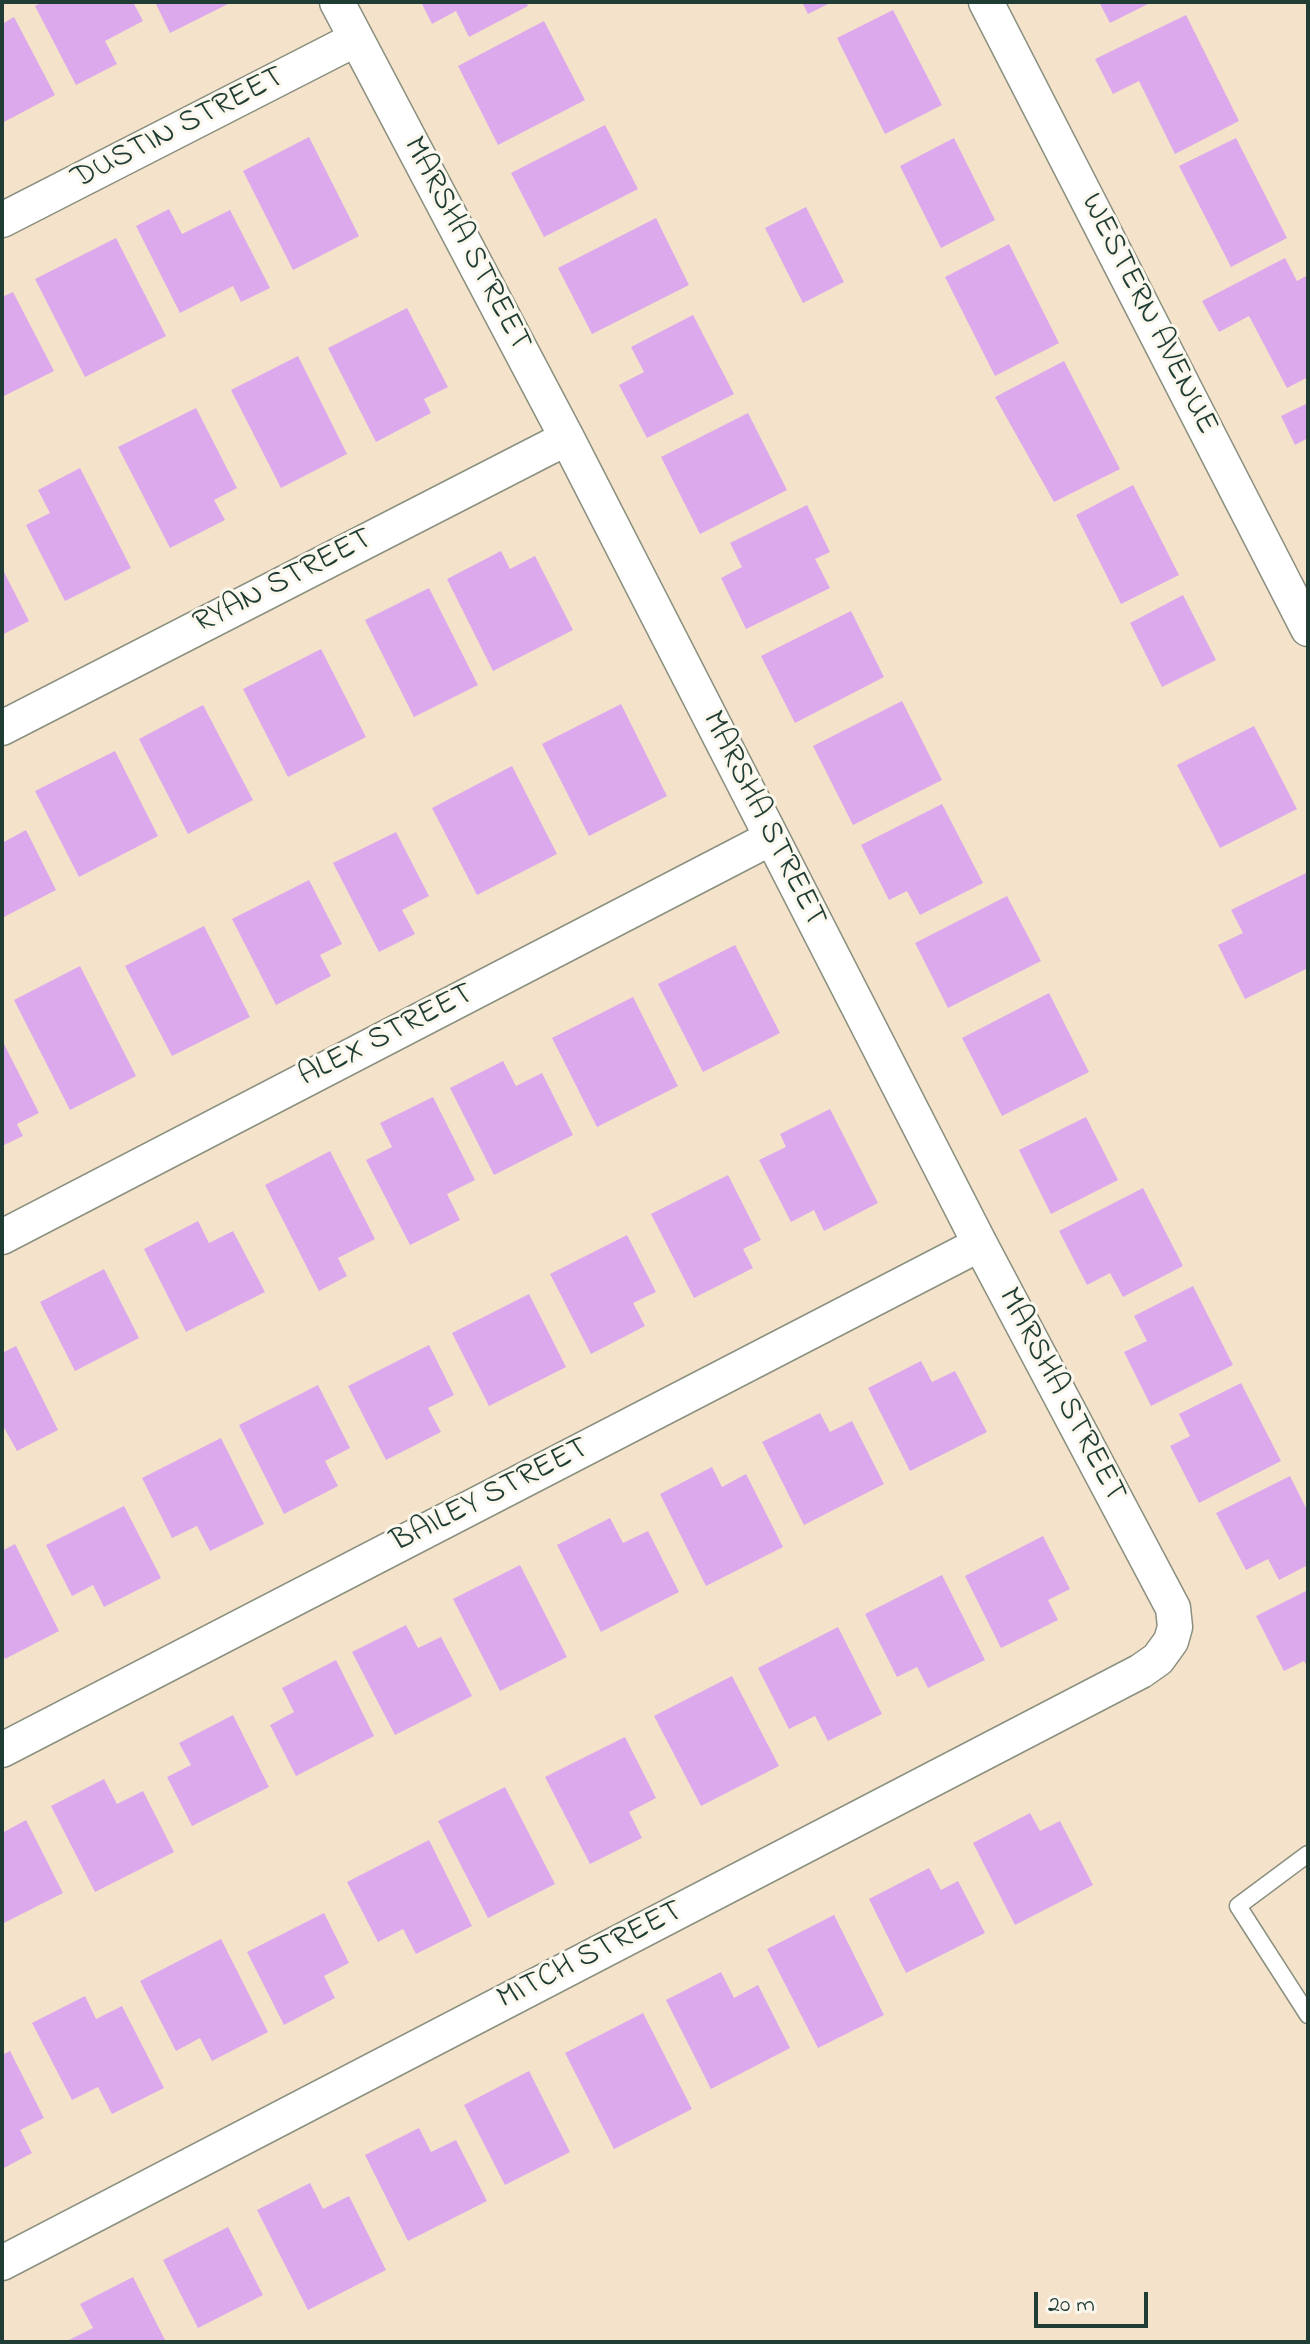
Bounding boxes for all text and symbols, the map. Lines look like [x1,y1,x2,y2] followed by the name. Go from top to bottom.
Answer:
[66,60,292,200] street label: DUSTIN STREET
[392,131,538,359] street label: MARSHA STREET
[1070,188,1224,442] street label: WESTERN AVENUE
[188,522,380,644] street label: RYAN STREET
[691,706,833,934] street label: MARSHA STREET
[293,977,481,1097] street label: ALEX STREET
[987,1282,1133,1510] street label: MARSHA STREET
[386,1431,596,1563] street label: BAILEY STREET
[492,1894,690,2020] street label: MITCH STREET
[1038,2276,1152,2326] scale bar
[1048,2288,1095,2323] text: 20 m

